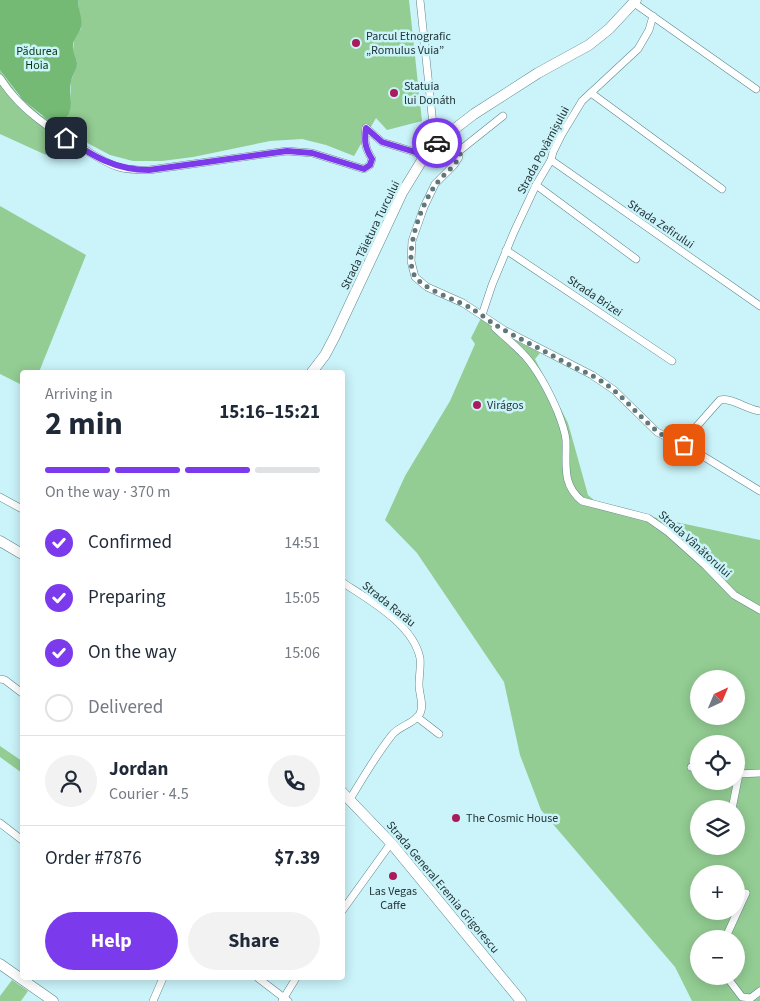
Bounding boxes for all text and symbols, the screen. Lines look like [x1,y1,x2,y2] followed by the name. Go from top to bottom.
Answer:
[366,28,451,59] place label: Parcul Etnografic „Romulus Vuia”
[350,37,362,49] marker: Parcul Etnografic „Romulus Vuia”
[16,43,58,74] park label: Pădurea Hoia
[404,78,456,109] place label: Statuia lui Donáth
[388,87,400,99] marker: Statuia lui Donáth
[513,103,574,197] street label: Strada Povârnișului
[45,117,87,159] pin
[412,118,462,168] courier
[52,124,80,152] icon: home
[423,129,451,157] icon: car
[337,178,404,293] street label: Strada Tăietura Turcului
[624,196,697,253] street label: Strada Zefirului
[564,272,626,321] street label: Strada Brizei
[45,383,113,405] text: Arriving in
[487,397,523,414] place label: Virágos
[219,399,320,426] text: 15:16–15:21
[471,399,483,411] marker: Virágos
[45,401,123,447] text: 2 min
[663,424,705,466] pin
[670,431,698,459] icon: bag
[45,481,170,503] text: On the way · 370 m
[654,507,735,582] street label: Strada Vânătorului
[45,529,73,557] icon: check
[88,529,172,556] text: Confirmed
[284,532,320,554] text: 14:51
[358,577,419,631] street label: Strada Rarău
[45,584,73,612] icon: check
[88,584,166,611] text: Preparing
[284,587,320,609] text: 15:05
[45,639,73,667] icon: check
[88,639,177,666] text: On the way
[284,642,320,664] text: 15:06
[690,670,745,725] north arrow
[690,670,745,985] map controls
[88,694,163,721] text: Delivered
[690,735,745,790] button: locate
[45,755,97,807] button: person
[268,755,320,807] button: phone
[109,756,168,783] text: Jordan
[109,783,189,805] text: Courier · 4.5
[690,800,745,855] button: layers
[466,810,558,827] place label: The Cosmic House
[450,812,462,824] marker: The Cosmic House
[382,817,503,957] street label: Strada General Eremia Grigorescu
[45,845,142,872] text: Order #7876
[274,845,320,872] text: $7.39
[690,865,745,920] button: +
[387,870,399,882] marker: Las Vegas Caffe
[369,883,417,914] place label: Las Vegas Caffe
[45,912,178,970] button: Help
[188,912,320,970] button: Share
[690,930,745,985] button: −

